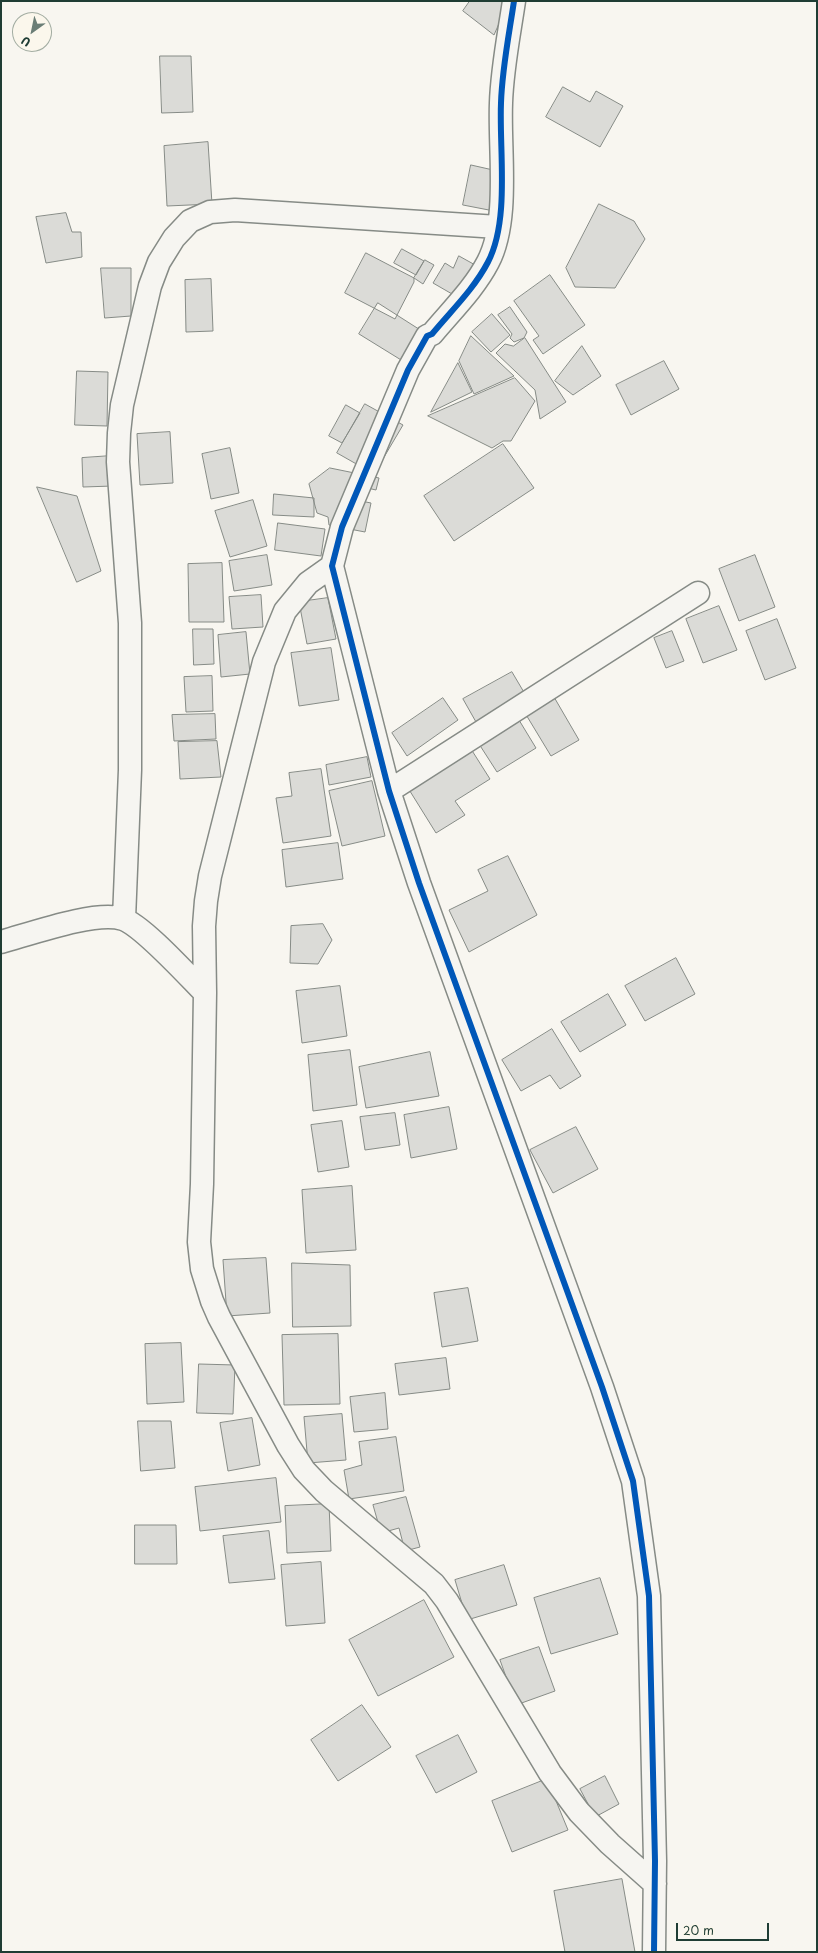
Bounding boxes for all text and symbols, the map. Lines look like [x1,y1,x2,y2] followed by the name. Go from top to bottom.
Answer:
[12,12,52,52] north arrow
[18,32,34,51] text: U
[678,1915,771,1941] scale bar
[683,1921,714,1939] text: 20 m

